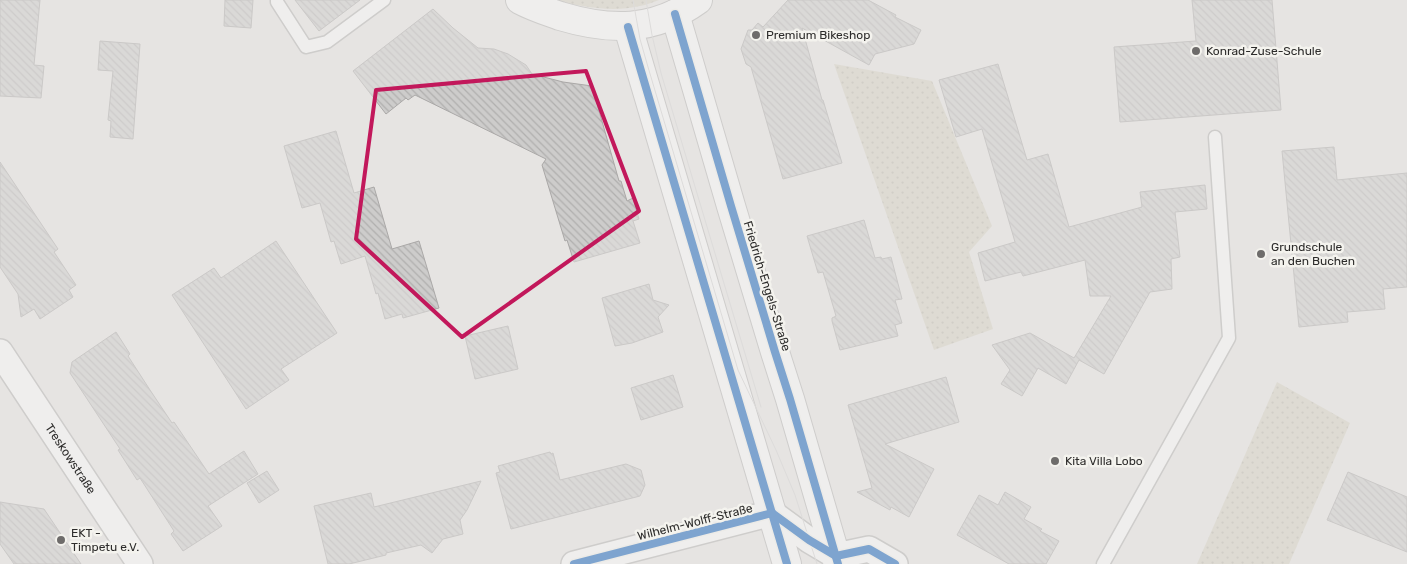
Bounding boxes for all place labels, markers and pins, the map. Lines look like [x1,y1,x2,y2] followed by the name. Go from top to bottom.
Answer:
[766,28,870,42] place label: Premium Bikeshop
[750,29,762,41] marker: Premium Bikeshop
[1206,44,1322,58] place label: Konrad-Zuse-Schule
[1190,45,1202,57] marker: Konrad-Zuse-Schule
[1271,240,1355,268] place label: Grundschule an den Buchen
[1255,248,1267,260] marker: Grundschule an den Buchen
[1065,454,1143,468] place label: Kita Villa Lobo
[1049,455,1061,467] marker: Kita Villa Lobo
[71,526,139,554] place label: EKT - Timpetu e.V.
[55,534,67,546] marker: EKT - Timpetu e.V.

